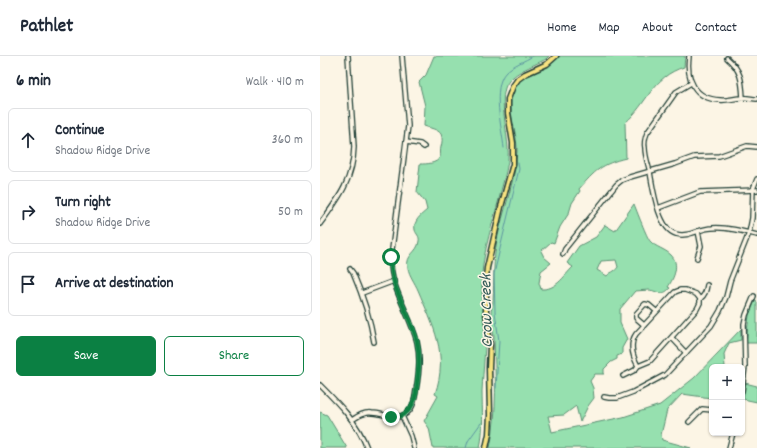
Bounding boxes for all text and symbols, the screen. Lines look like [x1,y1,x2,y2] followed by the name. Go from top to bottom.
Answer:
[20,14,73,41] text: Pathlet
[547,18,576,38] text: Home
[598,18,620,38] text: Map
[642,18,673,38] text: About
[695,18,737,38] text: Contact
[16,70,51,94] text: 6 min
[246,73,304,92] text: Walk · 410 m
[55,120,104,142] text: Continue
[17,129,39,151] icon: ahead
[272,131,303,150] text: 360 m
[55,142,150,161] text: Shadow Ridge Drive
[55,192,111,214] text: Turn right
[17,201,39,223] icon: right
[278,203,303,222] text: 50 m
[55,214,150,233] text: Shadow Ridge Drive
[382,248,400,266] route start
[475,272,501,348] water label: Crow Creek
[17,273,39,295] icon: arrive
[55,273,173,295] text: Arrive at destination
[16,336,156,376] button: Save
[164,336,304,376] button: Share
[709,364,745,436] map controls
[709,364,745,400] button: +
[709,400,745,436] button: −
[382,408,400,426] route end

